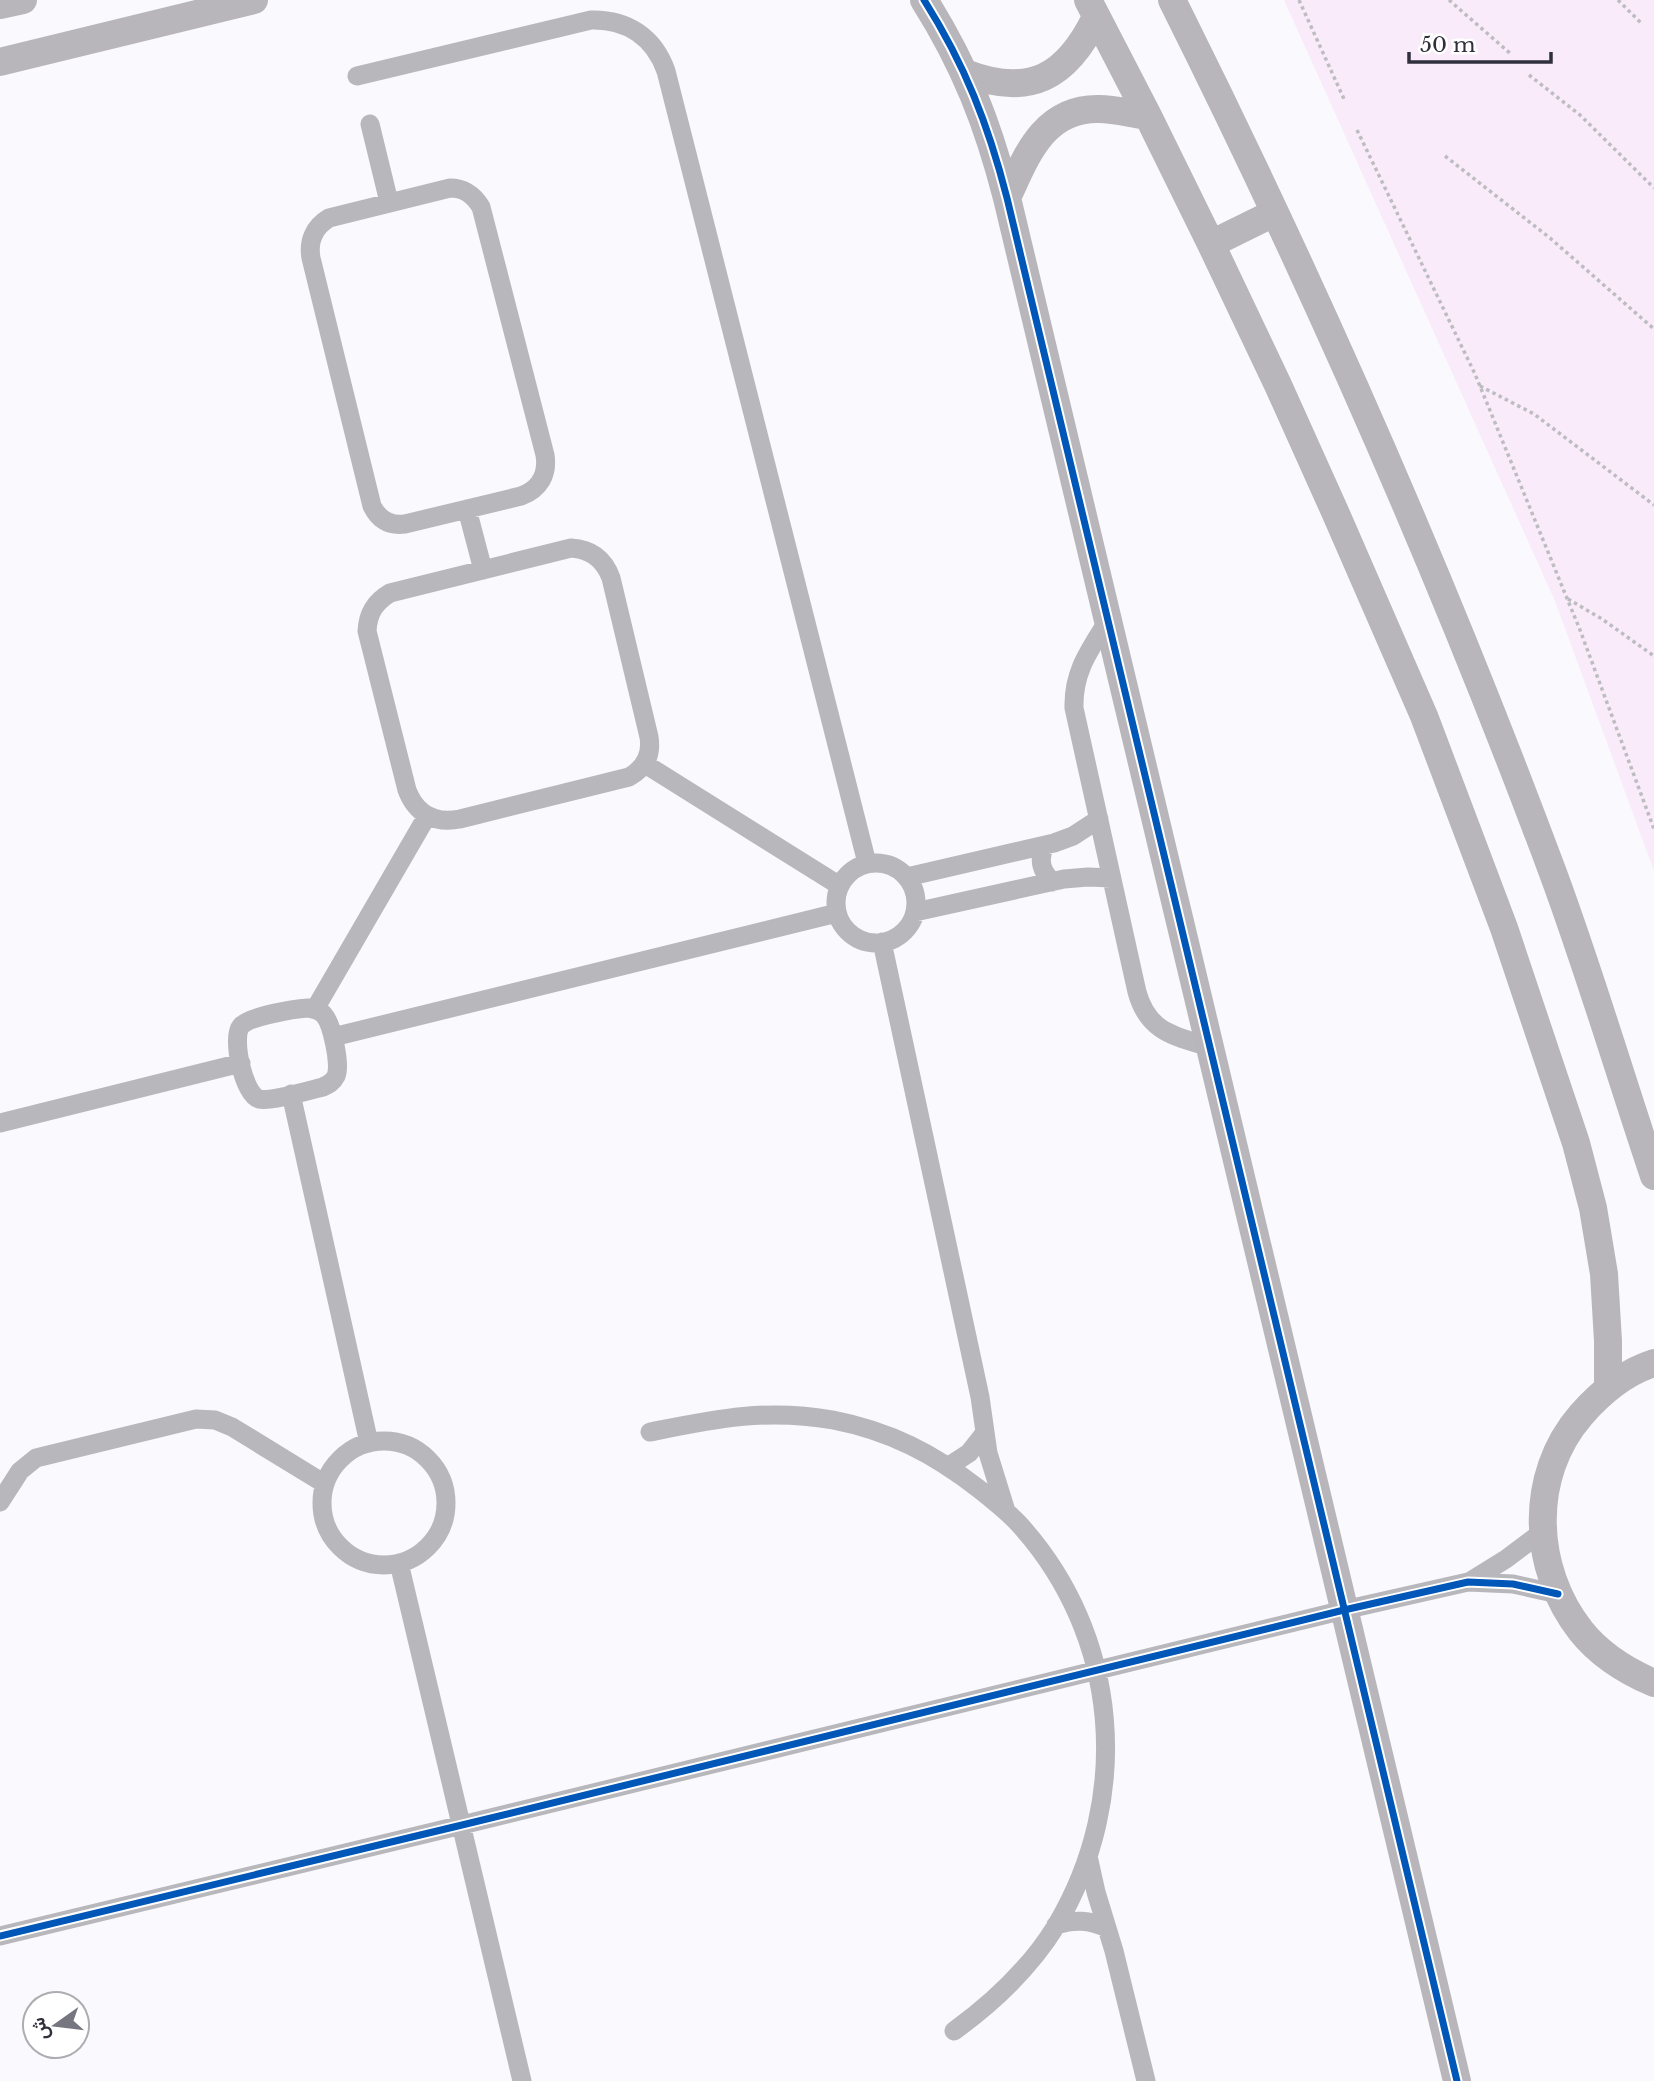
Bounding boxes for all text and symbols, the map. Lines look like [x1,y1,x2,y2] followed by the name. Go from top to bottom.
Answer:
[1409,21,1551,65] scale bar
[1420,32,1476,58] text: 50 m
[21,1990,91,2060] north arrow
[26,2015,54,2043] text: ش

